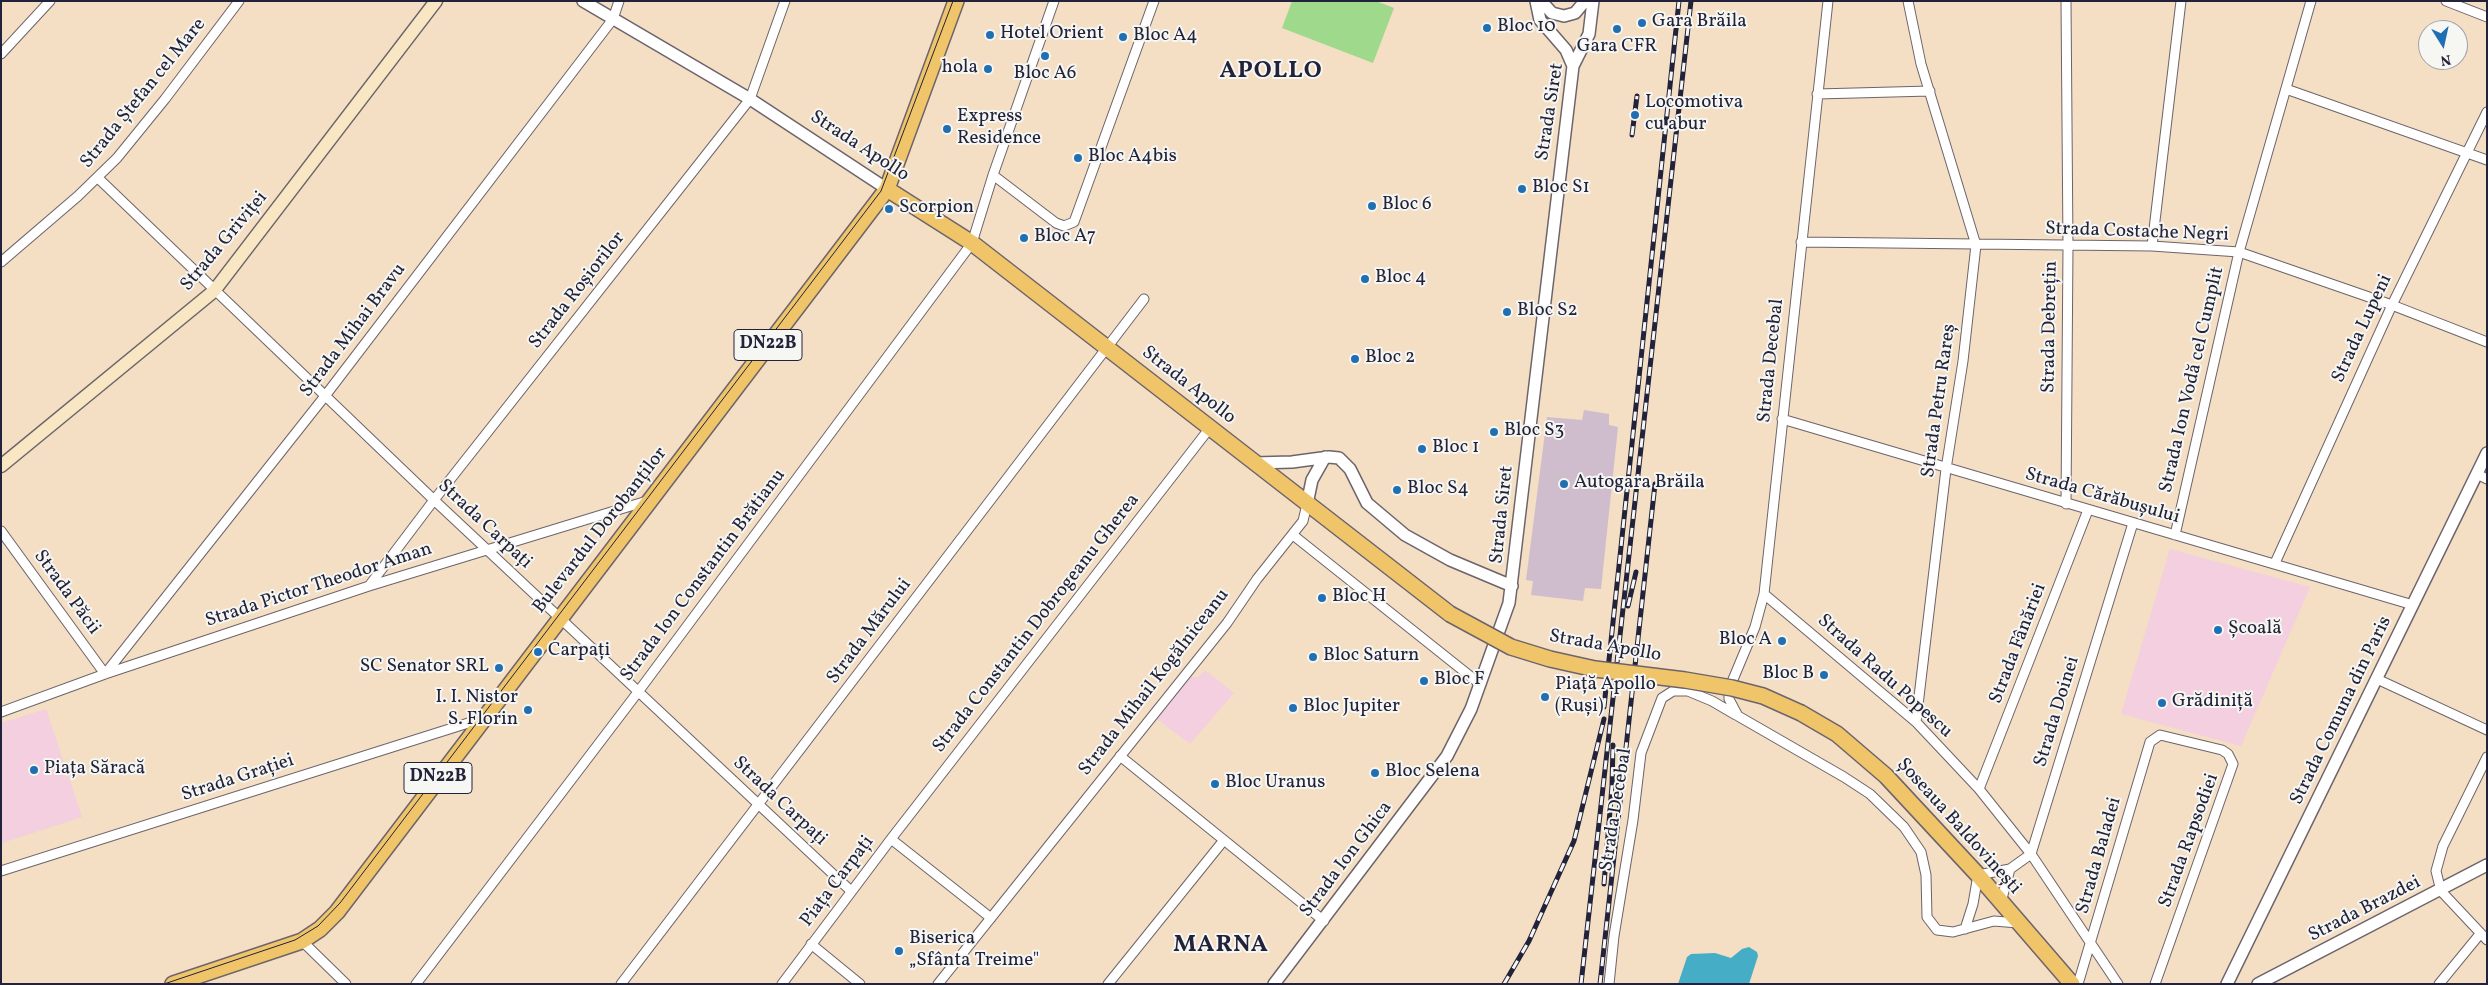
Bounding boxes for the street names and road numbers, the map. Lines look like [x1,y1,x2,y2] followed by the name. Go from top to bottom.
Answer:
[76,14,212,174] street label: Strada Ștefan cel Mare
[1532,62,1570,162] street label: Strada Siret
[805,107,913,187] street label: Strada Apollo
[177,188,273,296] street label: Strada Griviței
[2045,218,2229,248] street label: Strada Costache Negri
[525,228,631,354] street label: Strada Roșiorilor
[296,260,412,402] street label: Strada Mihai Bravu
[2038,261,2064,393] street label: Strada Debrețin
[2156,265,2230,495] street label: Strada Ion Vodă cel Cumplit
[2328,271,2398,387] street label: Strada Lupeni
[1754,298,1790,424] street label: Strada Decebal
[1918,323,1962,479] street label: Strada Petru Rareș
[734,330,802,360] road number: DN22B
[1136,342,1240,430] street label: Strada Apollo
[529,443,673,619] street label: Bulevardul Dorobanților
[2022,464,2182,530] street label: Strada Cărăbușului
[617,465,791,687] street label: Strada Ion Constantin Brătianu
[1487,465,1519,565] street label: Strada Siret
[432,475,536,575] street label: Strada Carpați
[929,490,1145,758] street label: Strada Constantin Dobrogeanu Gherea
[203,539,435,633] street label: Strada Pictor Theodor Aman
[28,546,104,640] street label: Strada Păcii
[823,575,917,689] street label: Strada Mărului
[1986,581,2052,707] street label: Strada Fânăriei
[1075,585,1235,781] street label: Strada Mihail Kogălniceanu
[1812,610,1956,744] street label: Strada Radu Popescu
[2286,613,2398,809] street label: Strada Comuna din Paris
[1547,626,1663,668] street label: Strada Apollo
[2030,654,2086,770] street label: Strada Doinei
[1596,747,1638,873] street label: Strada Decebal
[179,750,297,808] street label: Strada Grației
[727,752,831,852] street label: Strada Carpați
[1891,754,2025,900] street label: Șoseaua Baldovinești
[404,762,472,794] road number: DN22B
[2155,771,2225,911] street label: Strada Rapsodiei
[2072,795,2128,917] street label: Strada Baladei
[1296,797,1398,923] street label: Strada Ion Ghica
[796,832,880,932] street label: Piața Carpați
[2305,872,2425,948] street label: Strada Brazdei

